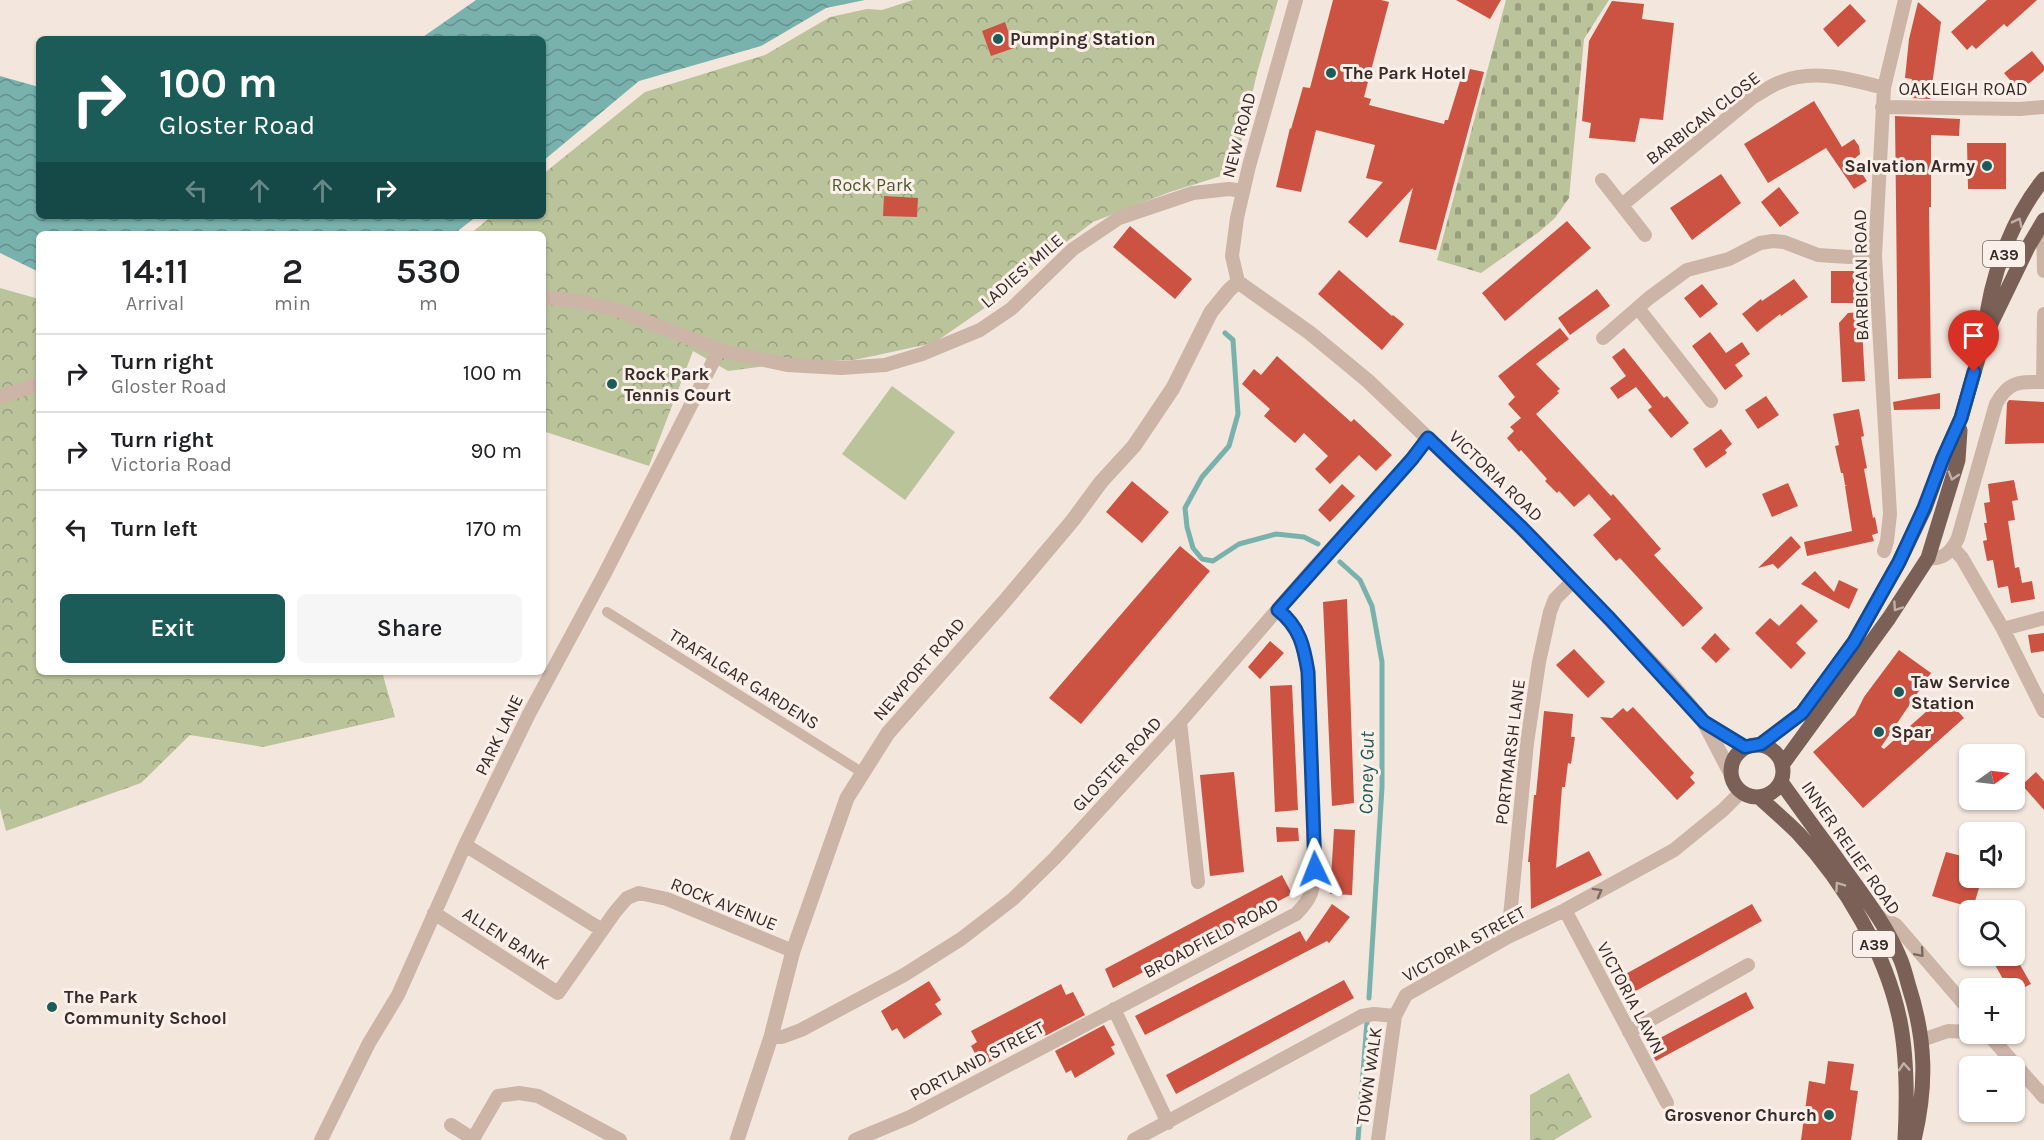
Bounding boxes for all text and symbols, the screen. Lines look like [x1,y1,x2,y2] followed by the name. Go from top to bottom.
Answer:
[1010,28,1155,50] place label: Pumping Station
[991,32,1005,46] marker: Pumping Station
[159,58,278,108] text: 100 m
[60,60,138,138] icon: right
[1343,62,1466,84] place label: The Park Hotel
[1324,66,1338,80] marker: The Park Hotel
[1642,67,1764,169] street label: BARBICAN CLOSE
[1898,78,2028,100] street label: OAKLEIGH ROAD
[1217,90,1261,180] street label: NEW ROAD
[159,109,315,141] text: Gloster Road
[1844,155,1975,177] place label: Salvation Army
[1980,159,1994,173] marker: Salvation Army
[180,174,213,207] icon: left
[243,174,276,207] icon: ahead
[306,174,339,207] icon: ahead
[369,174,402,207] icon: right
[831,174,913,196] park label: Rock Park
[1849,209,1873,341] street label: BARBICAN ROAD
[2010,217,2022,228] one-way arrow
[976,229,1068,313] street label: LADIES' MILE
[1983,241,2025,267] road number: A39
[121,250,189,292] text: 14:11
[282,250,303,292] text: 2
[396,250,461,292] text: 530
[126,292,184,315] text: Arrival
[274,292,311,315] text: min
[419,292,438,315] text: m
[1948,310,1999,372] pin
[1957,319,1990,352] icon: arrive
[111,349,214,375] text: Turn right
[60,357,93,390] icon: right
[463,360,522,386] text: 100 m
[624,363,731,406] place label: Rock Park Tennis Court
[111,375,227,398] text: Gloster Road
[605,377,619,391] marker: Rock Park Tennis Court
[1444,426,1548,526] street label: VICTORIA ROAD
[111,427,214,453] text: Turn right
[60,435,93,468] icon: right
[470,438,522,464] text: 90 m
[111,453,232,476] text: Victoria Road
[1947,470,1960,481] one-way arrow
[60,513,93,546] icon: left
[111,516,198,542] text: Turn left
[466,516,522,542] text: 170 m
[60,594,285,663] button: Exit
[297,594,522,663] button: Share
[1893,600,1904,611] one-way arrow
[868,613,970,725] street label: NEWPORT ROAD
[665,624,823,734] street label: TRAFALGAR GARDENS
[1911,671,2010,714] place label: Taw Service Station
[1490,678,1530,826] street label: PORTMARSH LANE
[1892,685,1906,699] marker: Taw Service Station
[470,691,528,779] street label: PARK LANE
[1067,712,1167,816] street label: GLOSTER ROAD
[1891,721,1931,743] place label: Spar
[1872,725,1886,739] marker: Spar
[1354,731,1379,815] water label: Coney Gut
[1959,744,2025,810] north arrow
[1959,744,2025,1122] map controls
[1797,777,1905,919] street label: INNER RELIEF ROAD
[1959,822,2025,888] button: sound
[1283,837,1347,901] position arrow
[667,873,781,935] street label: ROCK AVENUE
[1835,882,1846,893] one-way arrow
[1592,888,1602,899] one-way arrow
[1140,893,1282,983] street label: BROADFIELD ROAD
[1959,900,2025,966] button: search
[1398,901,1530,987] street label: VICTORIA STREET
[459,902,553,974] street label: ALLEN BANK
[1853,931,1895,957] road number: A39
[1592,938,1670,1058] street label: VICTORIA LAWN
[1913,946,1924,957] one-way arrow
[1959,978,2025,1044] button: +
[64,986,227,1029] place label: The Park Community School
[45,1000,59,1014] marker: The Park Community School
[906,1016,1048,1106] street label: PORTLAND STREET
[1351,1026,1387,1126] street label: TOWN WALK
[1959,1056,2025,1122] button: −
[1898,1062,1911,1071] one-way arrow
[1664,1104,1817,1126] place label: Grosvenor Church
[1822,1108,1836,1122] marker: Grosvenor Church

